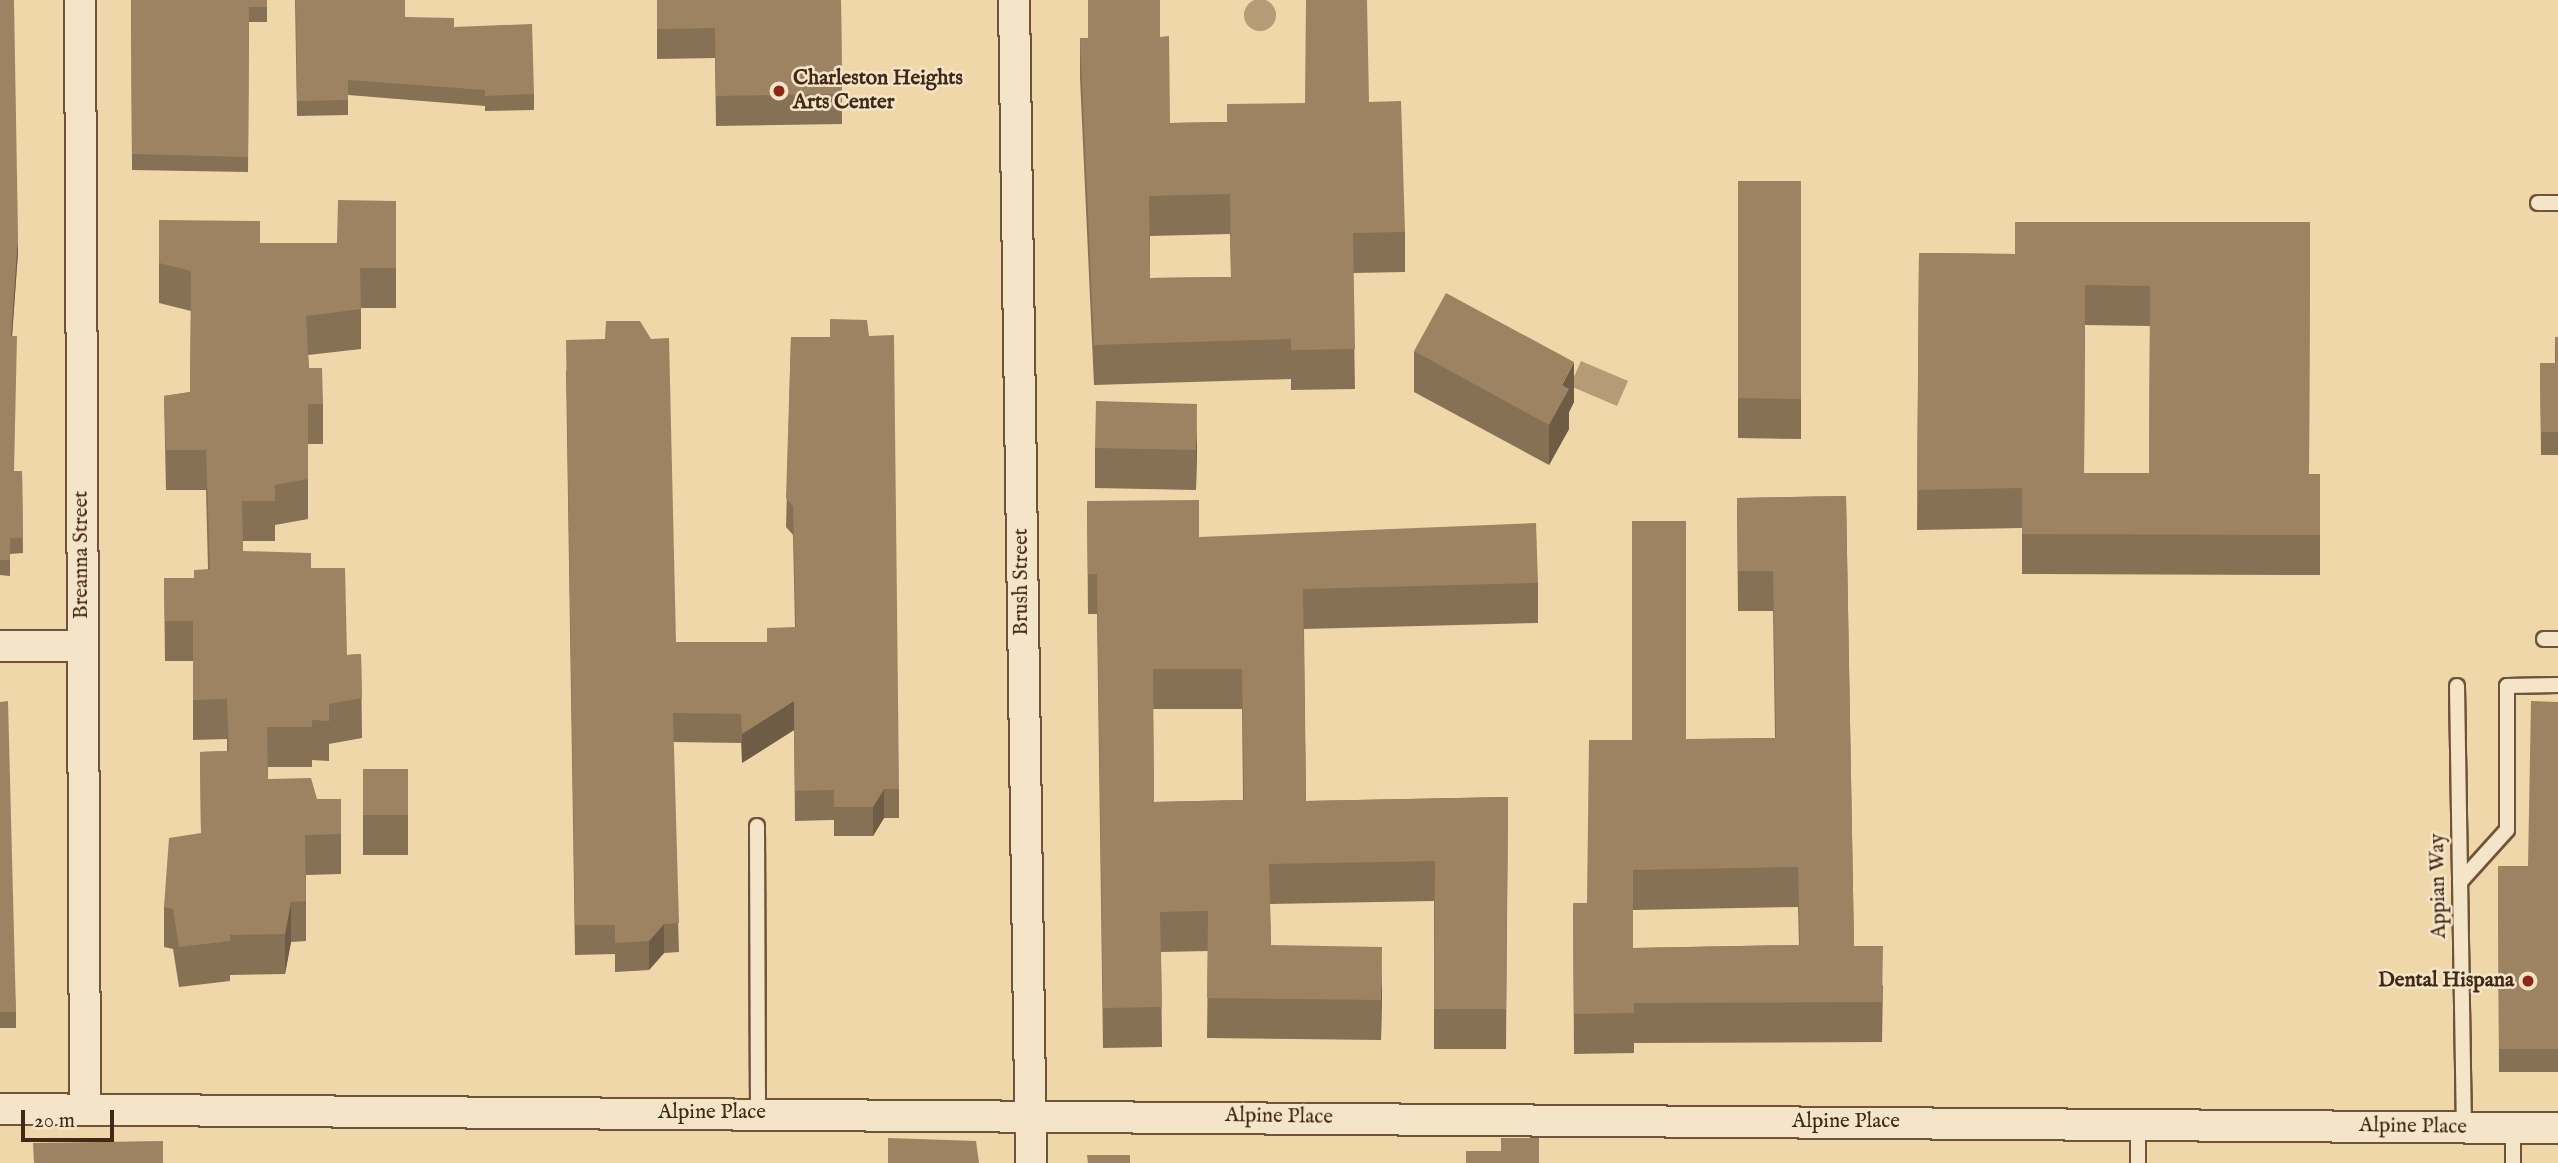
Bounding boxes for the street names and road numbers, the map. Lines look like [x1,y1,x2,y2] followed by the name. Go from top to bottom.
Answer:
[69,491,95,619] street label: Breanna Street
[1009,528,1035,636] street label: Brush Street
[2425,833,2453,939] street label: Appian Way
[658,1100,766,1126] street label: Alpine Place
[1225,1103,1333,1131] street label: Alpine Place
[1792,1109,1900,1135] street label: Alpine Place
[2359,1113,2467,1141] street label: Alpine Place

